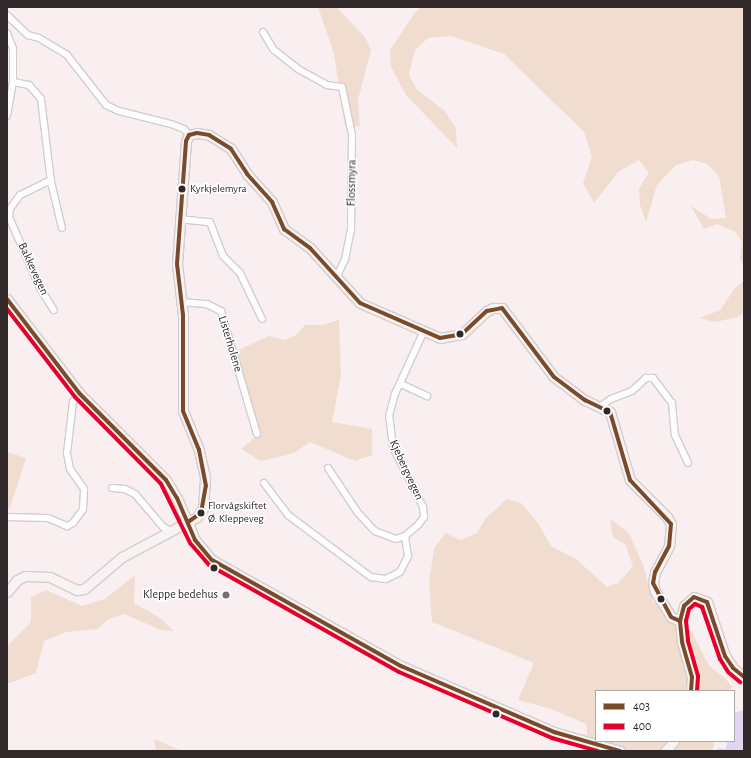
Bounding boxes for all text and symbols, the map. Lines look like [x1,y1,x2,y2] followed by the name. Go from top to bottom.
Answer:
[344,160,360,206] street label: Flossmyra
[190,182,247,196] place label: Kyrkjelemyra
[177,184,187,194] marker: Kyrkjelemyra
[15,241,51,297] street label: Bakkevegen
[215,314,245,374] street label: Listerholene
[455,329,465,339] unlabelled marker
[602,406,612,416] unlabelled marker
[386,438,426,502] street label: Kjebergvegen
[208,500,266,526] place label: Florvågskiftet Ø. Kleppeveg
[196,508,206,518] marker: Florvågskiftet Ø. Kleppeveg
[209,563,219,573] unlabelled marker
[143,588,218,602] place label: Kleppe bedehus
[221,590,231,600] marker: Kleppe bedehus
[656,594,666,604] unlabelled marker
[595,690,735,742] legend
[633,700,650,712] text: 403
[491,709,501,719] unlabelled marker
[633,720,651,732] text: 400

